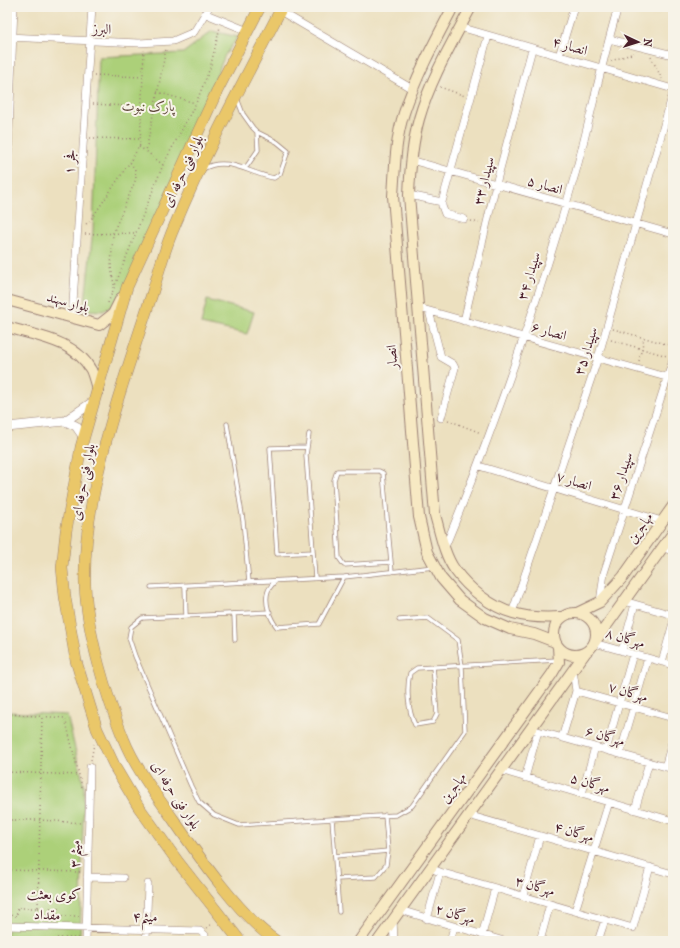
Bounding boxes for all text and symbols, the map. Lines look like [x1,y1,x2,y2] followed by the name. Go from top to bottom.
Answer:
[90,20,112,38] street label: البرز
[618,22,658,62] north arrow
[550,33,590,59] street label: انصار ۴
[641,38,654,48] text: N
[121,98,176,117] park label: پارک نبوت
[159,132,208,210] street label: بلوار فنی حرفه ای
[61,149,79,175] street label: فجر ۱
[470,155,499,207] street label: سپیدار ۳۳
[525,172,565,198] street label: انصار ۵
[514,250,545,302] street label: سپیدار ۳۴
[44,288,92,317] street label: بلوار سهند
[529,318,569,344] street label: انصار ۶
[571,325,602,377] street label: سپیدار ۳۵
[382,344,402,372] street label: انصار
[67,442,100,522] street label: بلوار فنی حرفه ای
[605,450,638,502] street label: سپیدار ۳۶
[554,468,594,494] street label: انصار ۷
[623,509,658,547] street label: مهاجرین
[603,624,647,653] street label: مهرگان ۸
[606,678,650,707] street label: مهرگان ۷
[583,722,627,751] street label: مهرگان ۶
[147,758,205,833] street label: بلوار فنی حرفه ای
[436,769,471,807] street label: مهاجرین
[568,769,612,798] street label: مهرگان ۵
[552,818,596,847] street label: مهرگان ۴
[66,840,89,868] street label: میثم ۳
[513,872,557,901] street label: مهرگان ۳
[27,885,81,903] district label: کوی بعثت
[433,900,477,929] street label: مهرگان ۲
[33,906,61,924] street label: مقداد
[132,908,158,931] street label: میثم۴

